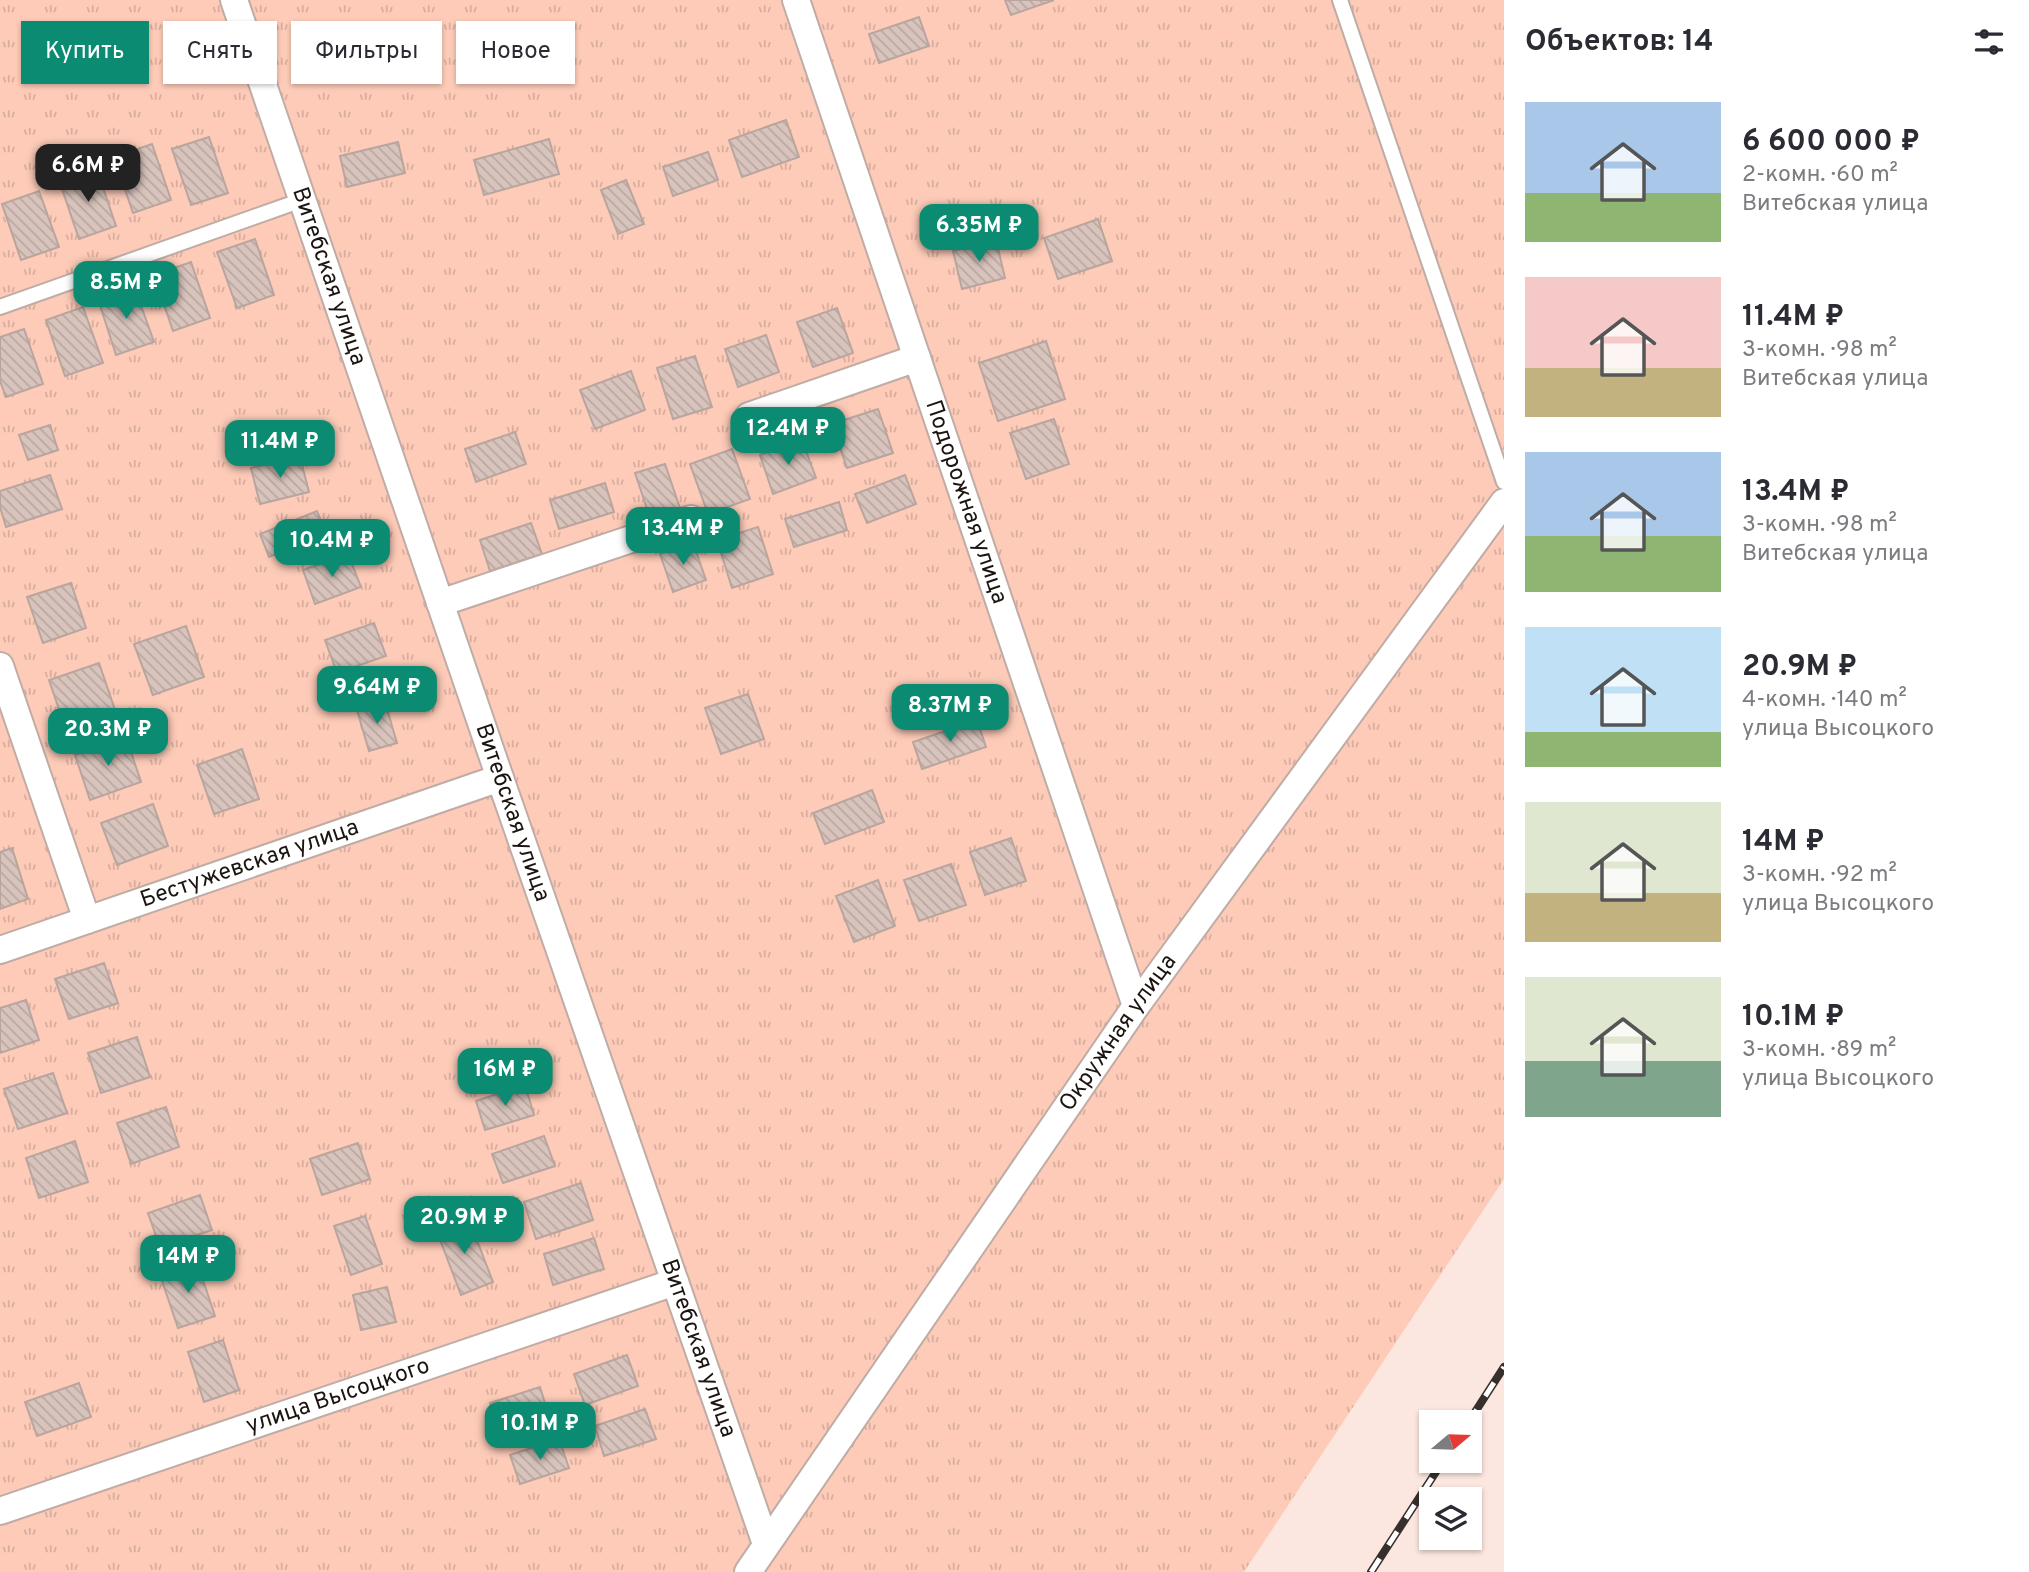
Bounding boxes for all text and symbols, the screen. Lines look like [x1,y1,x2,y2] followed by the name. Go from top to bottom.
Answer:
[21,21,149,84] chip: Купить
[163,21,277,84] chip: Снять
[291,21,442,84] chip: Фильтры
[456,21,575,84] chip: Новое
[1970,23,2008,61] icon: filters
[1525,24,1713,61] text: Объектов: 14
[1742,124,1920,161] text: 6 600 000 ₽
[1581,130,1665,214] icon: home
[31,144,145,204] pin: 6.6M ₽
[51,152,125,181] text: 6.6M ₽
[1742,161,1898,190] text: 2-комн. · 60 m²
[285,183,372,369] street label: Витебская улица
[1742,190,1928,219] text: Витебская улица
[914,204,1044,264] pin: 6.35M ₽
[935,212,1023,241] text: 6.35M ₽
[69,262,183,321] pin: 8.5M ₽
[89,269,163,298] text: 8.5M ₽
[1742,299,1844,336] text: 11.4M ₽
[1581,305,1665,389] icon: home
[1742,336,1897,365] text: 3-комн. · 98 m²
[1742,365,1928,394] text: Витебская улица
[918,397,1014,608] street label: Подорожная улица
[723,407,853,467] pin: 12.4M ₽
[746,415,830,444] text: 12.4M ₽
[215,420,345,480] pin: 11.4M ₽
[241,428,319,457] text: 11.4M ₽
[1742,474,1849,511] text: 13.4M ₽
[1581,480,1665,564] icon: home
[618,508,748,567] pin: 13.4M ₽
[1742,511,1897,540] text: 3-комн. · 98 m²
[642,515,724,544] text: 13.4M ₽
[267,520,397,579] pin: 10.4M ₽
[290,527,374,556] text: 10.4M ₽
[1742,540,1928,569] text: Витебская улица
[1742,649,1857,686] text: 20.9M ₽
[1581,655,1665,739] icon: home
[312,666,442,726] pin: 9.64M ₽
[333,674,421,703] text: 9.64M ₽
[885,684,1015,744] pin: 8.37M ₽
[1742,686,1907,715] text: 4-комн. · 140 m²
[908,692,992,721] text: 8.37M ₽
[43,708,173,768] pin: 20.3M ₽
[1742,715,1934,744] text: улица Высоцкого
[64,716,152,745] text: 20.3M ₽
[468,720,556,906] street label: Витебская улица
[137,813,363,915] street label: Бестужевская улица
[1742,824,1825,861] text: 14M ₽
[1581,830,1665,914] icon: home
[1742,861,1897,890] text: 3-комн. · 92 m²
[1742,890,1934,919] text: улица Высоцкого
[1053,949,1183,1117] street label: Окружная улица
[1742,999,1844,1036] text: 10.1M ₽
[1581,1005,1665,1089] icon: home
[1742,1036,1896,1065] text: 3-комн. · 89 m²
[456,1048,554,1108] pin: 16M ₽
[474,1056,536,1085] text: 16M ₽
[1742,1065,1934,1094] text: улица Высоцкого
[399,1196,529,1256] pin: 20.9M ₽
[420,1204,508,1233] text: 20.9M ₽
[139,1236,237,1295] pin: 14M ₽
[156,1243,220,1272] text: 14M ₽
[654,1256,742,1441] street label: Витебская улица
[242,1352,434,1441] street label: улица Высоцкого
[475,1402,605,1462] pin: 10.1M ₽
[501,1410,579,1439] text: 10.1M ₽
[1419,1410,1482,1474] north arrow
[1419,1410,1482,1550] map controls
[1419,1487,1482,1550] button: layers

